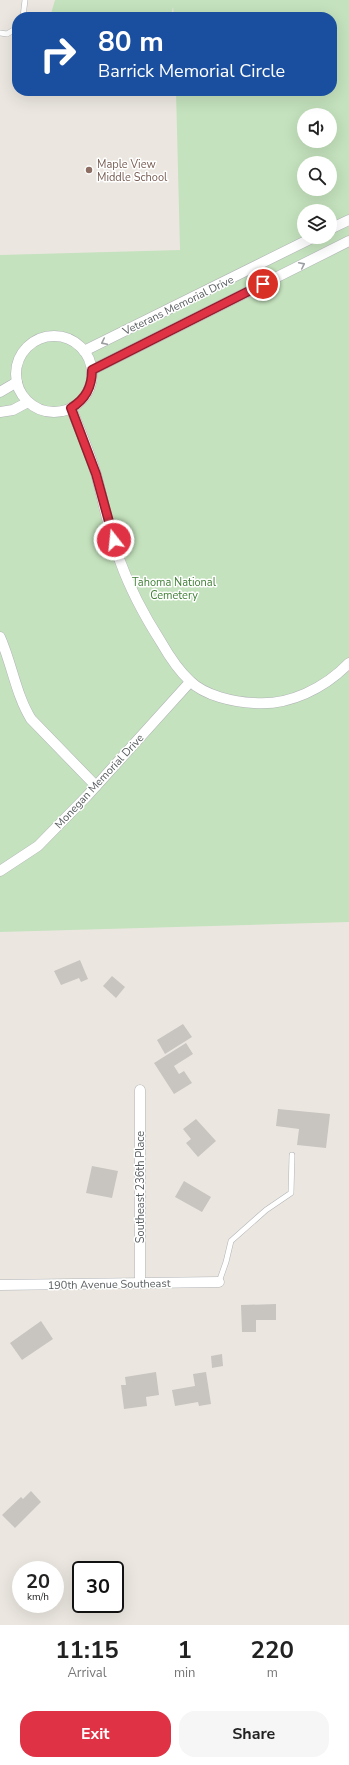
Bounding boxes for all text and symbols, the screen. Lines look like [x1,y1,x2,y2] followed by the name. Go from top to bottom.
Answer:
[98,23,164,61] text: 80 m
[32,28,84,80] icon: right
[98,59,285,83] text: Barrick Memorial Circle
[297,108,337,244] map controls
[297,108,337,148] button: sound
[297,156,337,196] button: search
[97,157,168,185] place label: Maple View Middle School
[84,165,94,175] marker: Maple View Middle School
[297,204,337,244] button: layers
[298,262,305,270] one-way arrow
[246,267,280,301] pin
[119,272,236,339] street label: Veterans Memorial Drive
[252,273,274,295] icon: arrive
[101,337,108,344] one-way arrow
[93,519,135,561] position arrow
[132,575,217,603] park label: Tahoma National Cemetery
[52,731,147,832] street label: Monegan Memorial Drive
[133,1131,148,1243] street label: Southeast 236th Place
[47,1276,171,1293] street label: 190th Avenue Southeast
[72,1561,124,1613] speed limit sign: 30
[26,1568,50,1595] text: 20
[27,1590,49,1604] text: km/h
[55,1634,119,1666] text: 11:15
[177,1634,192,1666] text: 1
[251,1634,294,1666] text: 220
[67,1664,107,1682] text: Arrival
[174,1664,195,1682] text: min
[267,1664,278,1682] text: m
[20,1711,171,1757] button: Exit
[179,1711,329,1757] button: Share

